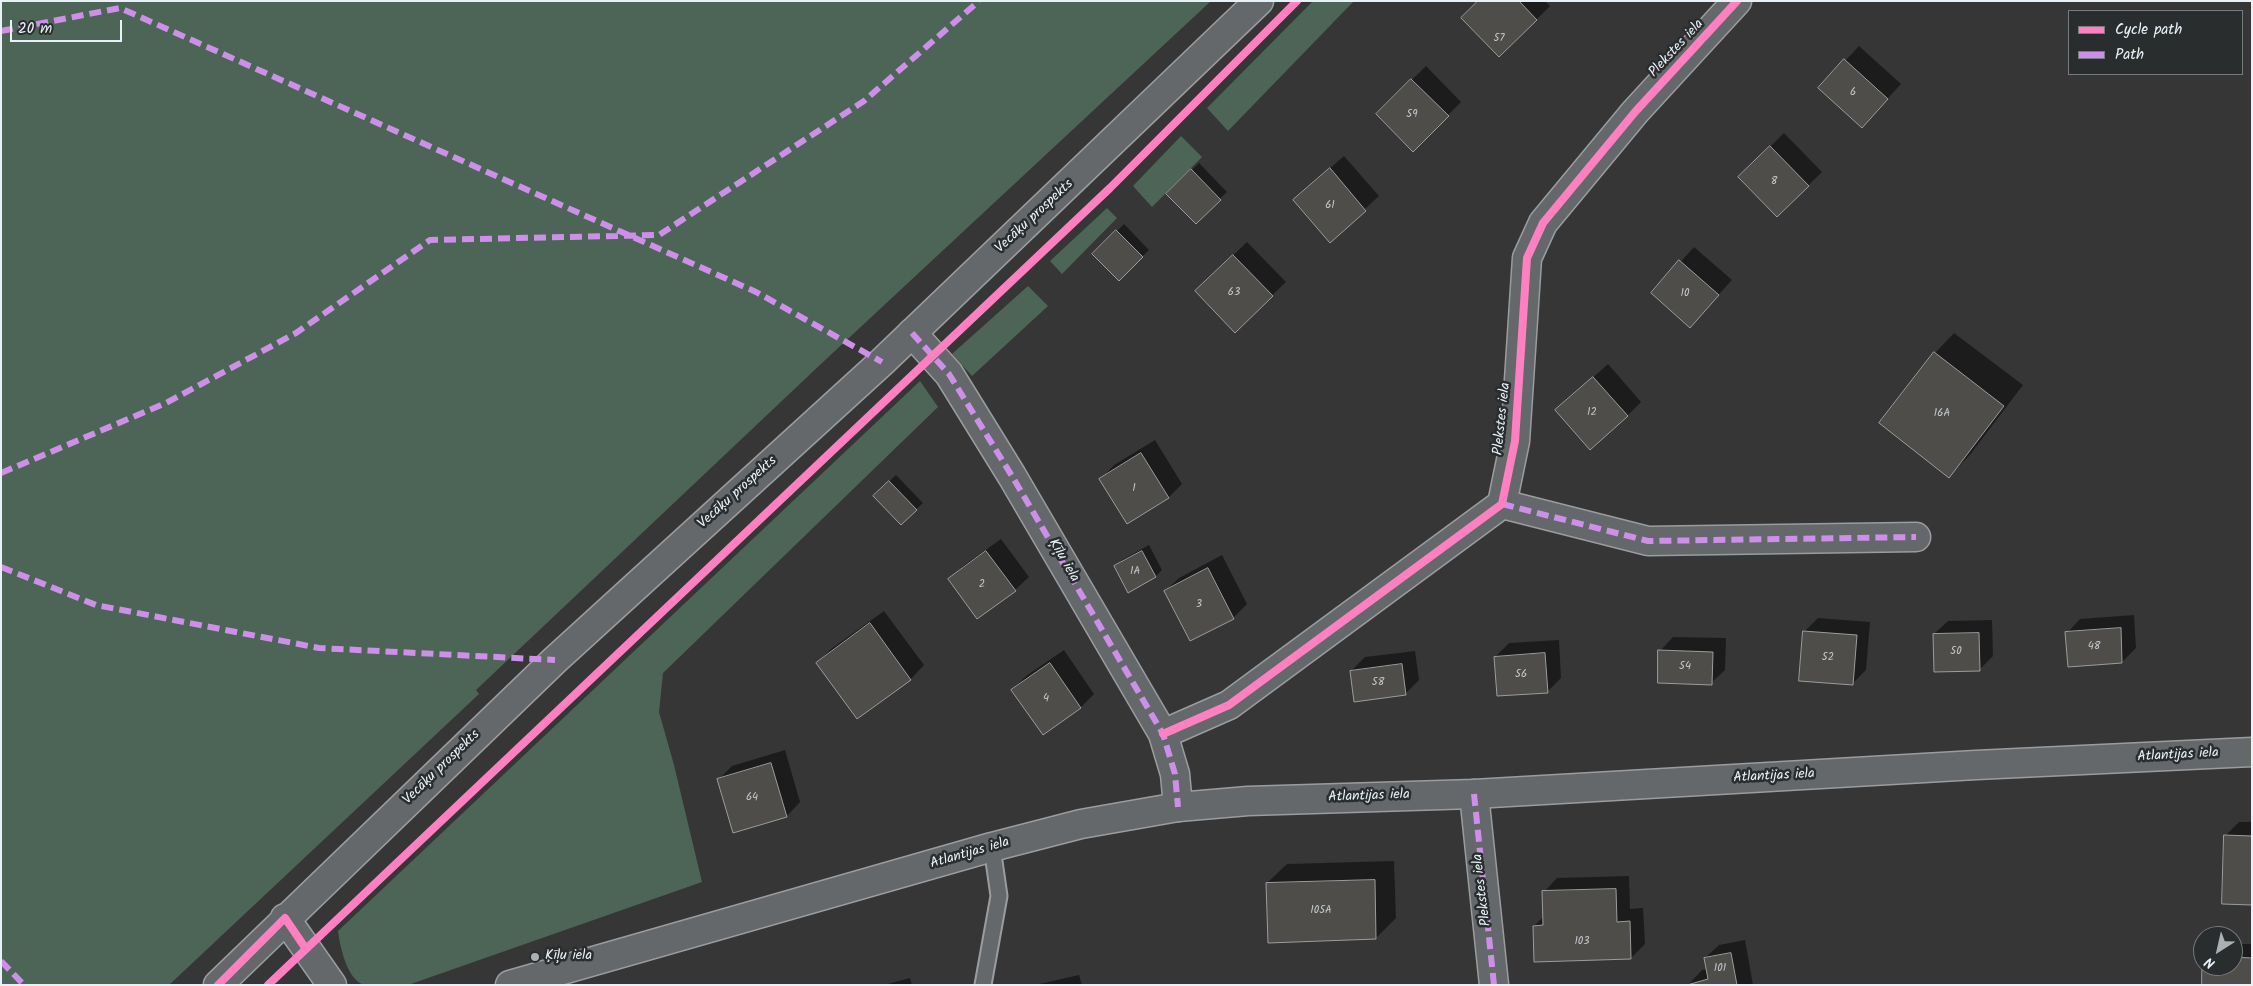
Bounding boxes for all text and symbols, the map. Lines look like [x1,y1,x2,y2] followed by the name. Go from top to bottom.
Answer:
[12,10,125,42] scale bar
[2068,10,2243,75] legend
[18,17,52,41] text: 20 m
[1646,17,1708,81] street label: Plekstes iela
[2115,18,2182,42] text: Cycle path
[1494,32,1504,46] house number: 57
[2115,43,2144,67] text: Path
[1850,86,1856,100] house number: 6
[1406,108,1418,122] house number: 59
[1771,175,1777,189] house number: 8
[993,177,1077,257] street label: Vecāķu prospekts
[1325,199,1335,213] house number: 61
[1228,286,1240,300] house number: 63
[1681,287,1689,301] house number: 10
[1491,382,1515,456] street label: Plekstes iela
[1587,406,1597,420] house number: 12
[1934,407,1950,421] house number: 16A
[695,453,781,533] street label: Vecāķu prospekts
[1132,482,1136,496] house number: 1
[1044,536,1082,586] street label: Ķīļu iela
[1130,565,1140,579] house number: 1A
[979,578,985,592] house number: 2
[1196,598,1202,612] house number: 3
[2088,640,2100,654] house number: 48
[1950,645,1962,659] house number: 50
[1822,651,1834,665] house number: 52
[1679,660,1691,674] house number: 54
[1515,668,1527,682] house number: 56
[1372,676,1384,690] house number: 58
[1043,692,1049,706] house number: 4
[400,727,484,809] street label: Vecāķu prospekts
[2137,745,2219,767] street label: Atlantijas iela
[1733,766,1815,788] street label: Atlantijas iela
[1328,787,1410,807] street label: Atlantijas iela
[746,791,758,805] house number: 64
[929,835,1011,873] street label: Atlantijas iela
[1470,853,1496,927] street label: Plekstes iela
[1310,904,1332,918] house number: 105A
[2193,926,2243,976] north arrow
[1574,935,1590,949] house number: 103
[545,949,592,965] place label: Ķīļu iela
[529,951,541,963] marker: Ķīļu iela
[2200,951,2220,974] text: N
[1714,962,1726,976] house number: 101

